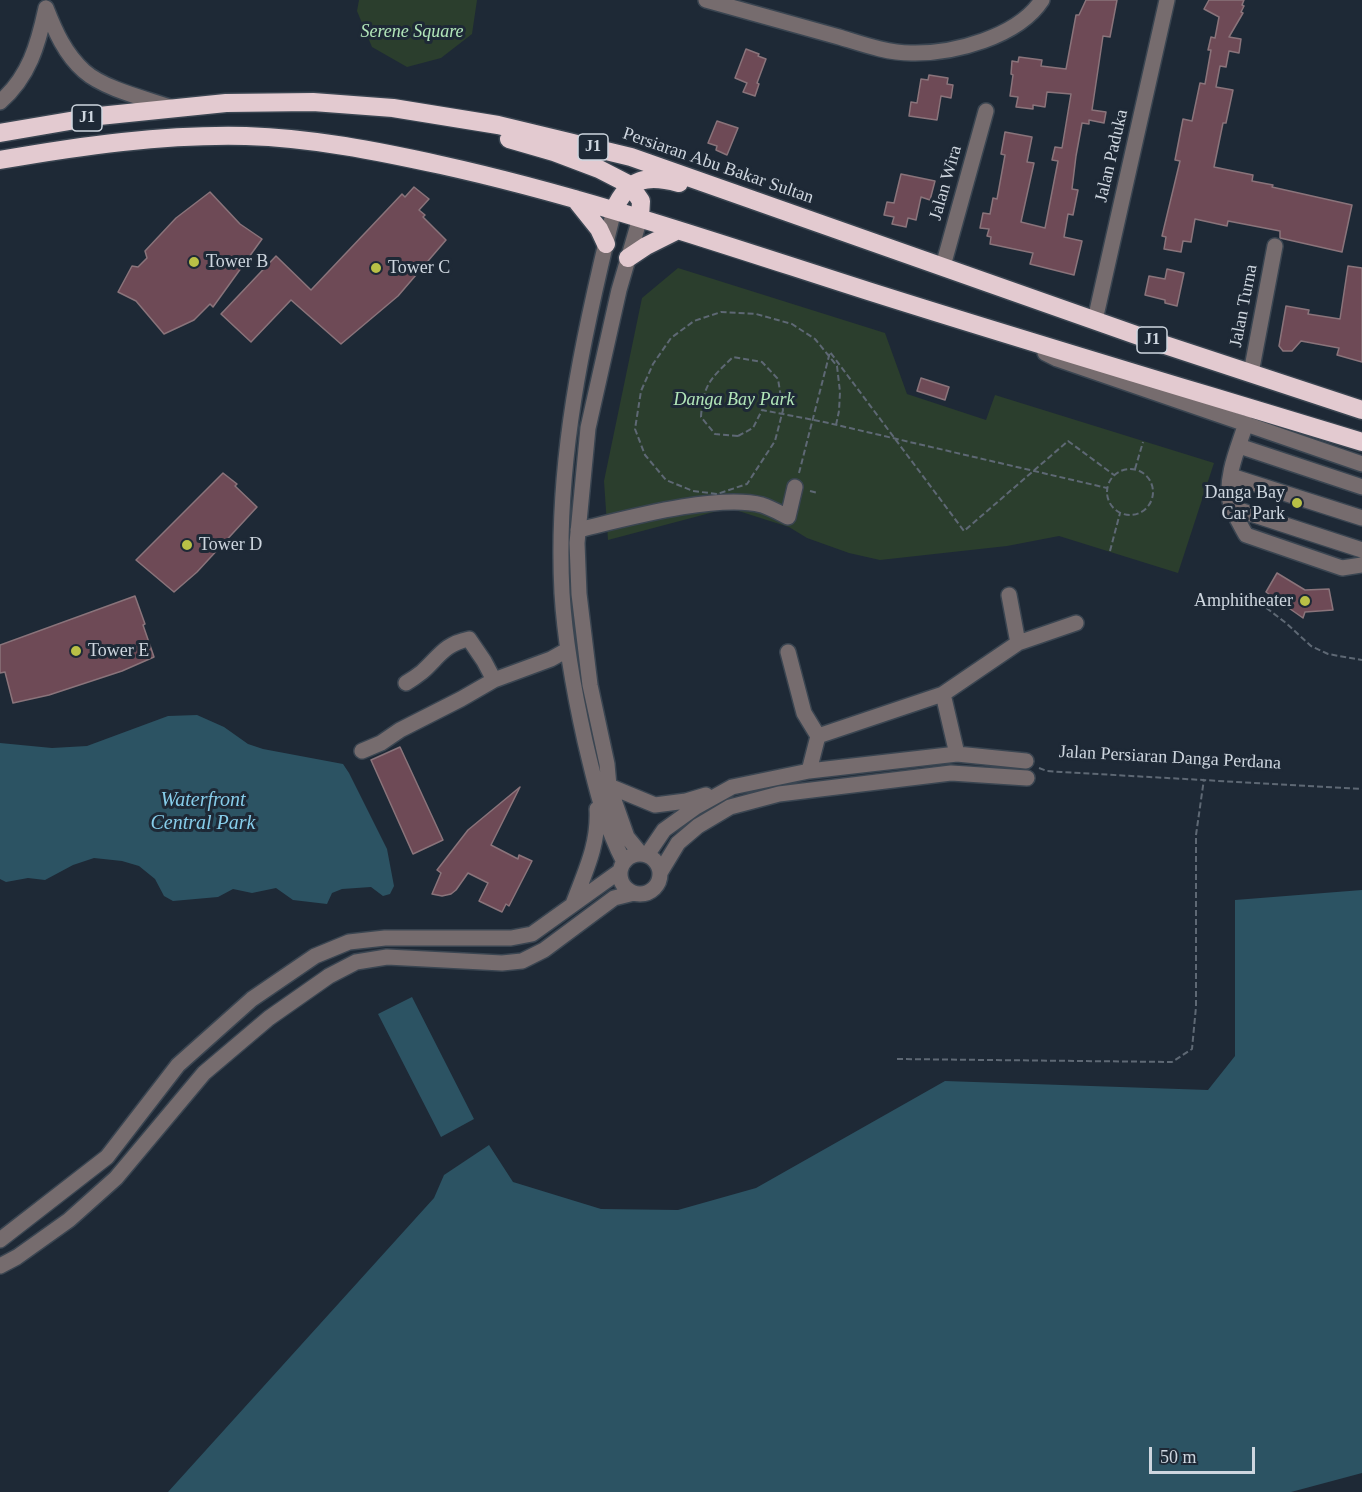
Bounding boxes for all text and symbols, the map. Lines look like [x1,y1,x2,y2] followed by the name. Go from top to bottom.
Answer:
[360,21,464,43] park label: Serene Square
[72,105,102,131] road number: J1
[1091,108,1133,204] street label: Jalan Paduka
[620,123,816,209] street label: Persiaran Abu Bakar Sultan
[578,134,608,160] road number: J1
[925,143,967,223] street label: Jalan Wira
[206,251,268,273] place label: Tower B
[187,255,201,269] marker: Tower B
[388,257,450,279] place label: Tower C
[369,261,383,275] marker: Tower C
[1225,263,1263,349] street label: Jalan Turna
[1137,327,1167,353] road number: J1
[674,389,794,411] park label: Danga Bay Park
[1205,482,1285,524] place label: Danga Bay Car Park
[1290,496,1304,510] marker: Danga Bay Car Park
[199,534,262,556] place label: Tower D
[180,538,194,552] marker: Tower D
[1194,590,1293,612] place label: Amphitheater
[1298,594,1312,608] marker: Amphitheater
[88,640,149,662] place label: Tower E
[69,644,83,658] marker: Tower E
[1058,741,1282,775] street label: Jalan Persiaran Danga Perdana
[151,789,255,836] water label: Waterfront Central Park
[1152,1435,1258,1473] scale bar
[1160,1447,1197,1467] text: 50 m

